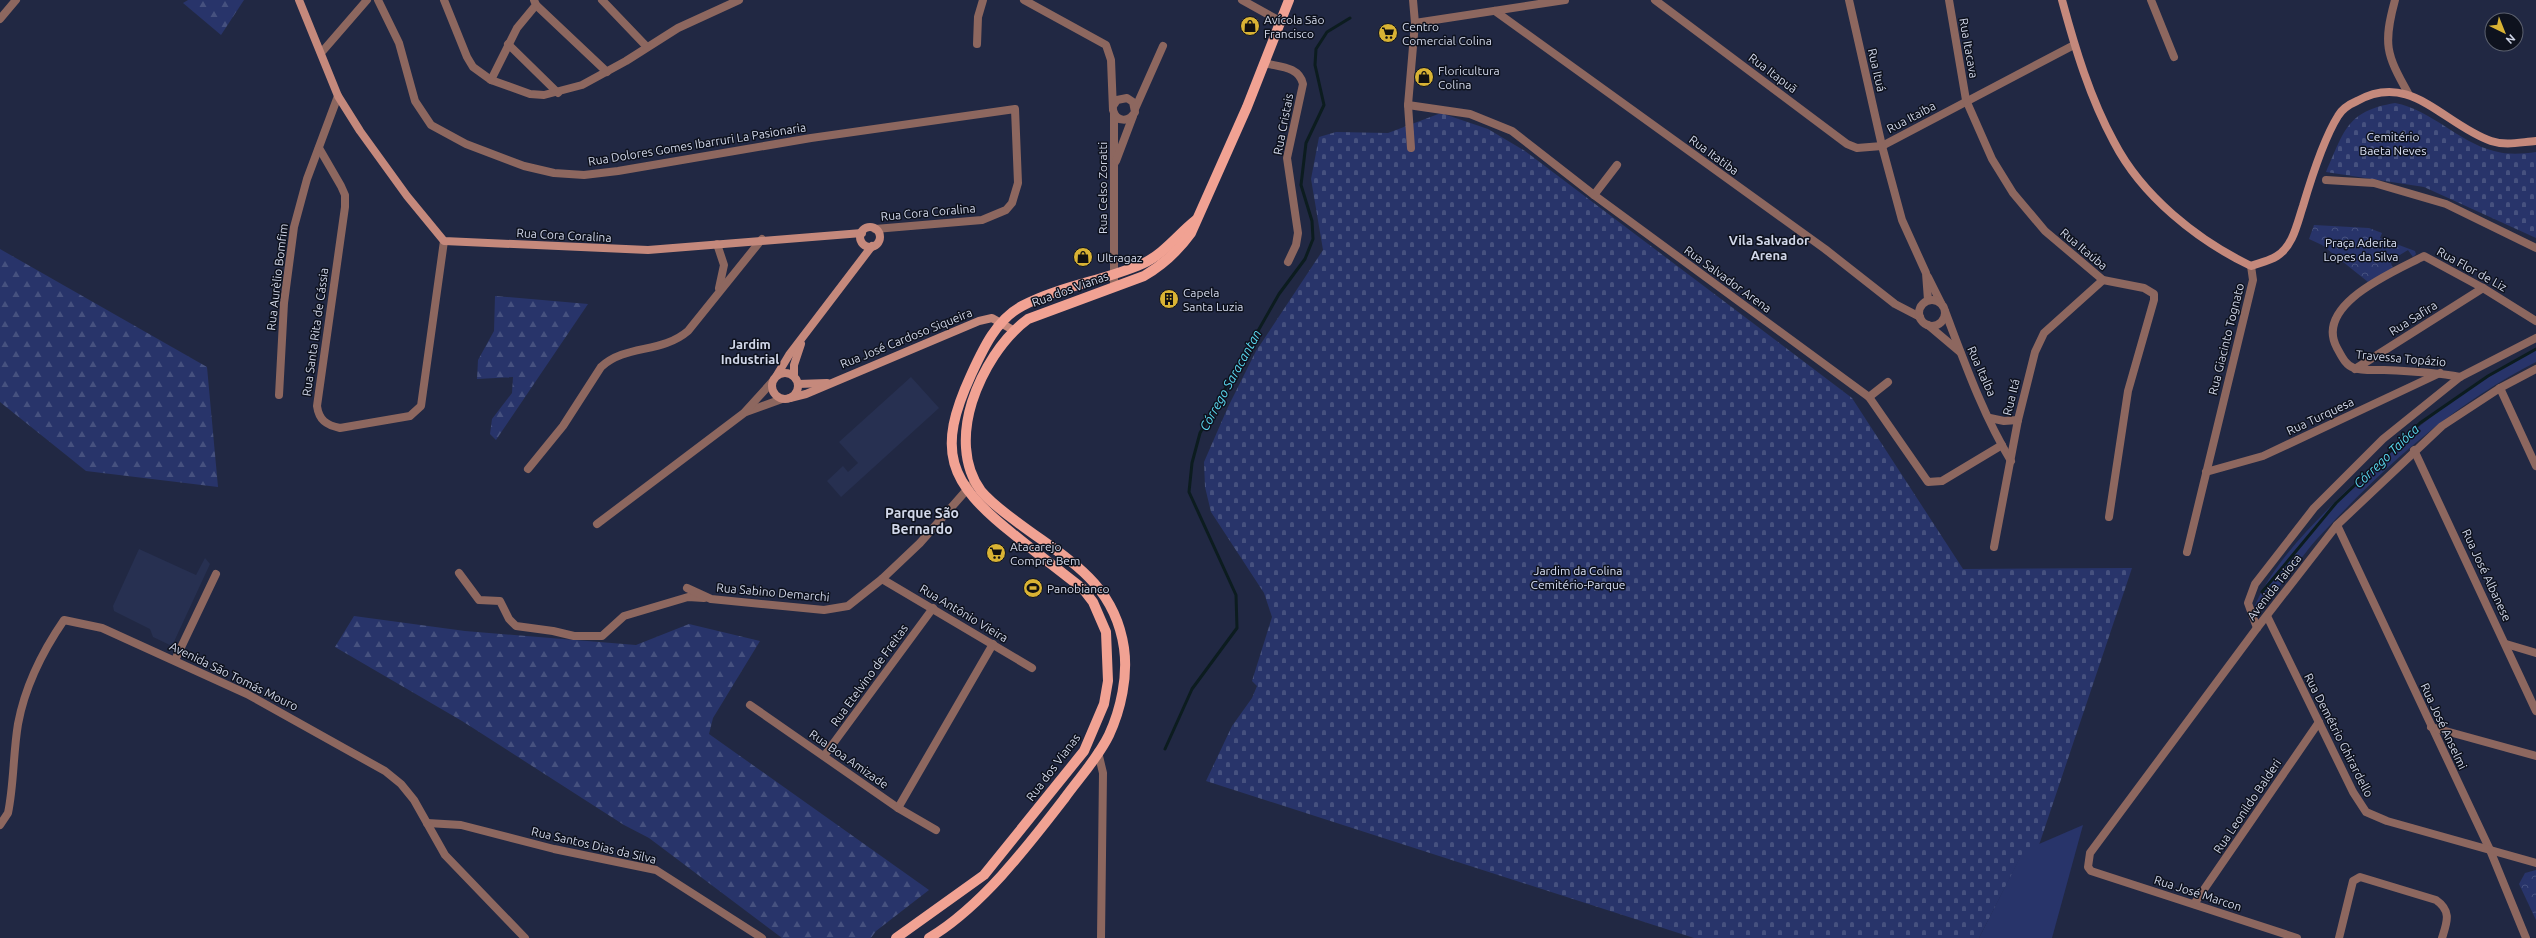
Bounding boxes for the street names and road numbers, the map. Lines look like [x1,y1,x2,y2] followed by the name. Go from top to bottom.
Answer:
[1957,17,1981,79] street label: Rua Itacava
[1866,47,1888,93] street label: Rua Ituá
[1746,51,1800,95] street label: Rua Itapuã
[1271,92,1295,156] street label: Rua Cristais
[1884,99,1938,135] street label: Rua Itaiba
[587,120,807,168] street label: Rua Dolores Gomes Ibarruri La Pasionaria
[1687,133,1741,177] street label: Rua Itatiba
[1096,142,1109,234] street label: Rua Celso Zoratti
[880,201,976,223] street label: Rua Cora Coralina
[264,223,290,331] street label: Rua Aurèlio Bomfim
[516,226,612,244] street label: Rua Cora Coralina
[2058,226,2110,272] street label: Rua Itaúba
[1682,243,1774,315] street label: Rua Salvador Arena
[2435,244,2510,294] street label: Rua Flor de Liz
[300,267,330,397] street label: Rua Santa Rita de Cássia
[1030,269,1110,309] street label: Rua dos Vianas
[2206,282,2246,396] street label: Rua Giacinto Tognato
[2387,298,2439,338] street label: Rua Safira
[838,306,974,370] street label: Rua José Cardoso Siqueira
[1965,344,1999,398] street label: Rua Italba
[2355,348,2447,368] street label: Travessa Topázio
[2000,377,2022,417] street label: Rua Itá
[2284,395,2356,437] street label: Rua Turquesa
[2460,527,2514,623] street label: Rua José Albanese
[2244,552,2304,622] street label: Avenida Taioca
[716,581,830,603] street label: Rua Sabino Demarchi
[918,582,1010,644] street label: Rua Antônio Vieira
[828,622,910,728] street label: Rua Etelvino de Freitas
[168,639,300,713] street label: Avenida São Tomás Mouro
[2302,671,2376,799] street label: Rua Demétrio Ghirardello
[2418,681,2470,771] street label: Rua José Anselmi
[807,727,891,791] street label: Rua Boa Amizade
[1024,731,1082,803] street label: Rua dos Vianas
[2211,756,2283,856] street label: Rua Leonildo Balderi
[530,824,658,866] street label: Rua Santos Dias da Silva
[2153,873,2243,913] street label: Rua José Marcon

